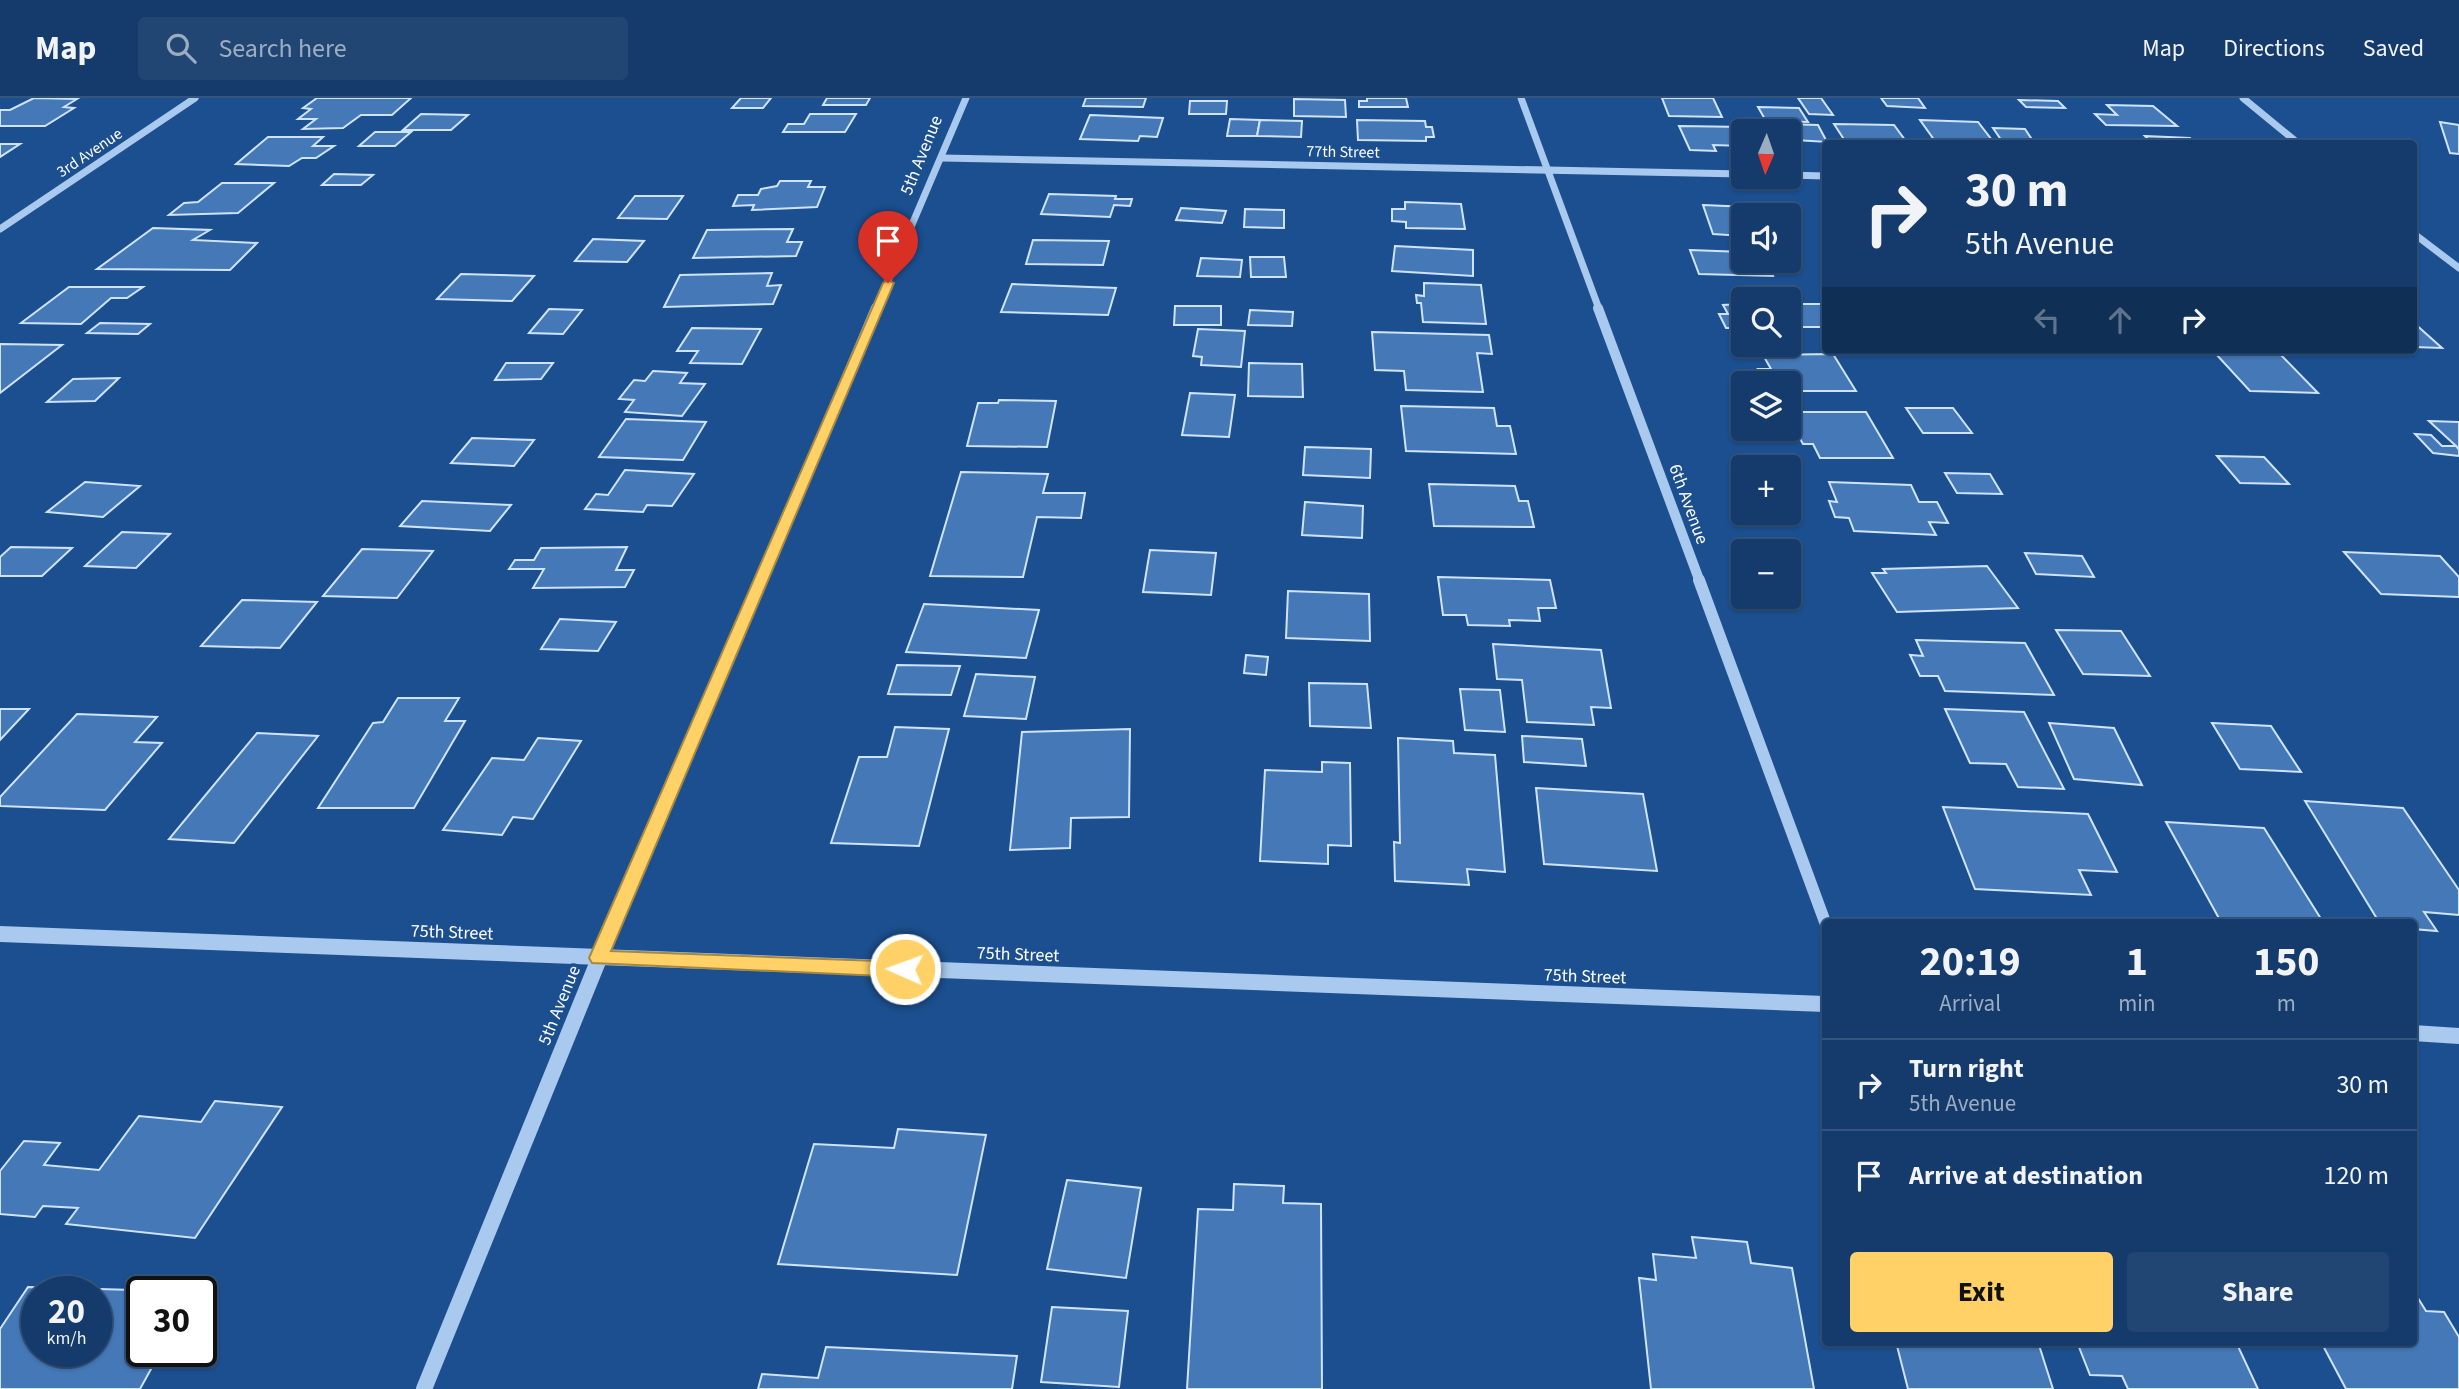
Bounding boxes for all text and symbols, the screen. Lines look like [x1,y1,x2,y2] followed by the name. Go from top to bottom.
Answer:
[138,17,628,80] search box
[35,25,96,72] text: Map
[162,29,200,67] icon: search
[218,30,347,67] text: Search here
[2142,31,2185,66] text: Map
[2223,31,2325,66] text: Directions
[2363,31,2424,66] text: Saved
[894,112,949,199] street label: 5th Avenue
[1731,119,1801,189] north arrow
[1731,119,1801,609] map controls
[52,123,127,183] street label: 3rd Avenue
[1306,140,1380,164] street label: 77th Street
[1965,156,2069,226] text: 30 m
[1850,168,1941,259] icon: right
[1731,203,1801,273] button: sound
[858,211,918,283] pin
[1965,221,2114,267] text: 5th Avenue
[869,222,907,260] icon: arrive
[1731,287,1801,357] button: search
[2028,301,2066,339] icon: left
[2101,301,2139,339] icon: ahead
[2174,301,2212,339] icon: right
[1731,371,1801,441] button: layers
[1731,455,1801,525] button: +
[1662,460,1715,548] street label: 6th Avenue
[1731,539,1801,609] button: −
[410,919,494,946] street label: 75th Street
[868,932,942,1006] position arrow
[1919,932,2021,992] text: 20:19
[2126,932,2148,992] text: 1
[2253,932,2320,992] text: 150
[976,941,1060,968] street label: 75th Street
[532,962,587,1049] street label: 5th Avenue
[1543,963,1627,990] street label: 75th Street
[1939,987,2001,1020] text: Arrival
[2118,987,2156,1020] text: min
[2277,987,2296,1020] text: m
[1909,1050,2024,1087] text: Turn right
[1850,1066,1888,1104] icon: right
[2336,1066,2389,1103] text: 30 m
[1909,1087,2016,1120] text: 5th Avenue
[1850,1157,1888,1195] icon: arrive
[1909,1157,2143,1194] text: Arrive at destination
[2323,1157,2389,1194] text: 120 m
[1850,1252,2113,1332] button: Exit
[2127,1252,2389,1332] button: Share
[126,1276,217,1367] speed limit sign: 30
[48,1287,85,1337] text: 20
[47,1326,86,1351] text: km/h

